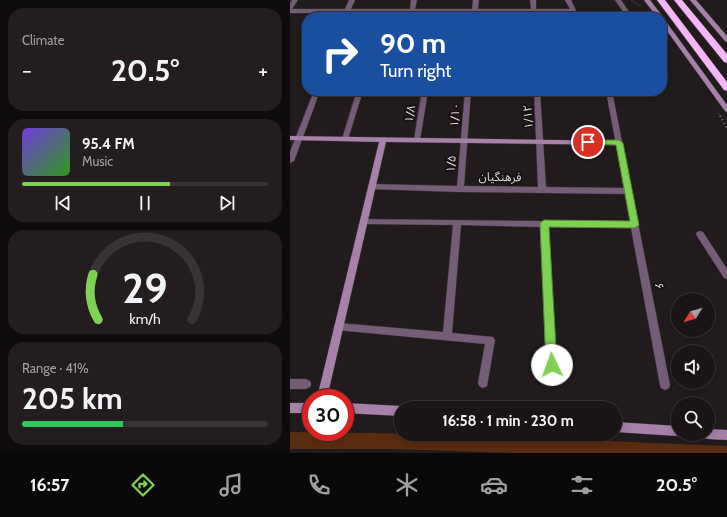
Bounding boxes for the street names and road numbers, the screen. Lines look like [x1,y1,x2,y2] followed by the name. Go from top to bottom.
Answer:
[446,102,463,128] street label: ۱/۱۰
[401,104,418,124] street label: ۱/۸
[519,104,536,130] street label: ۱/۱۲
[442,155,459,173] street label: ۱/۵
[478,169,522,184] street label: فرهنگیان
[651,281,668,291] street label: ۶

